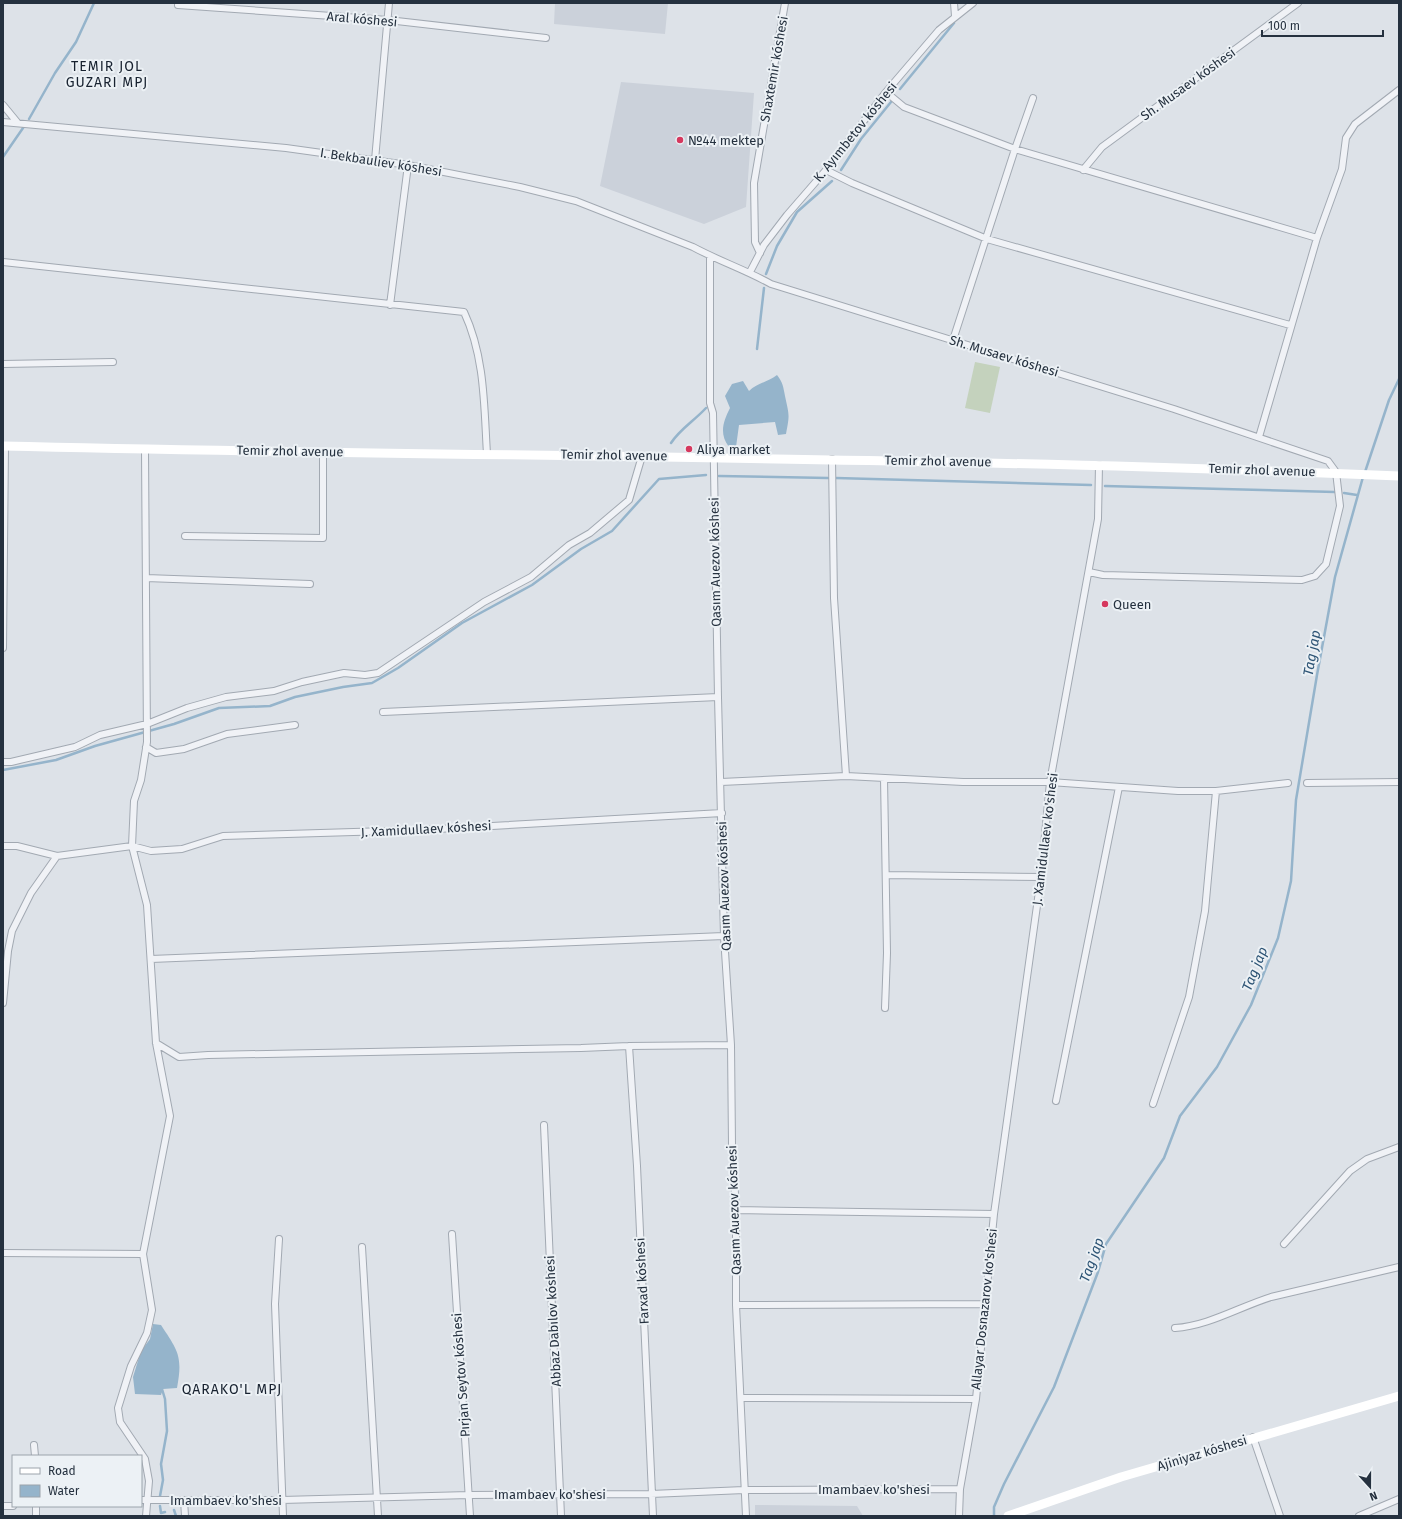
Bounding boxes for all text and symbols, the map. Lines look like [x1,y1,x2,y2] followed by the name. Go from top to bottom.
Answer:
[326,8,398,30] street label: Aral kóshesi
[1262,12,1383,38] scale bar
[757,15,791,123] street label: Shaxtemir kóshesi
[1268,19,1300,33] text: 100 m
[1138,45,1238,123] street label: Sh. Musaev kóshesi
[66,58,148,91] district label: TEMIR JOL GUZARI MPJ
[810,79,900,185] street label: K. Ayımbetov kóshesi
[688,133,764,148] place label: №44 mektep
[675,135,685,145] marker: №44 mektep
[319,145,443,179] street label: I. Bekbauliev kóshesi
[948,332,1060,380] street label: Sh. Musaev kóshesi
[697,442,770,457] place label: Aliya market
[236,443,344,459] street label: Temir zhol avenue
[684,444,694,454] marker: Aliya market
[560,447,668,463] street label: Temir zhol avenue
[884,453,992,469] street label: Temir zhol avenue
[1208,461,1316,479] street label: Temir zhol avenue
[706,497,724,627] street label: Qasım Auezov kóshesi
[1113,597,1151,612] place label: Queen
[1100,599,1110,609] marker: Queen
[1300,629,1324,677] water label: Tag jap
[1029,772,1061,906] street label: J. Xamidullaev ko'shesi
[360,818,492,840] street label: J. Xamidullaev kóshesi
[714,821,734,951] street label: Qasım Auezov kóshesi
[1238,944,1272,994] water label: Tag jap
[724,1145,744,1275] street label: Qasım Auezov kóshesi
[968,1228,1000,1390] street label: Allayar Dosnazarov ko'shesi
[1076,1235,1108,1285] water label: Tag jap
[632,1237,652,1325] street label: Farxad kóshesi
[542,1255,564,1387] street label: Abbaz Dabılov kóshesi
[449,1312,473,1438] street label: Pırjan Seytov kóshesi
[182,1381,282,1398] district label: QARAKO'L MPJ
[1155,1432,1249,1474] street label: Ajiniyaz kóshesi
[12,1455,142,1507] legend
[48,1464,76,1478] text: Road
[1350,1467,1390,1507] north arrow
[818,1482,930,1497] street label: Imambaev ko'shesi
[48,1484,80,1498] text: Water
[494,1487,606,1502] street label: Imambaev ko'shesi
[1368,1488,1379,1503] text: N
[170,1493,282,1508] street label: Imambaev ko'shesi

